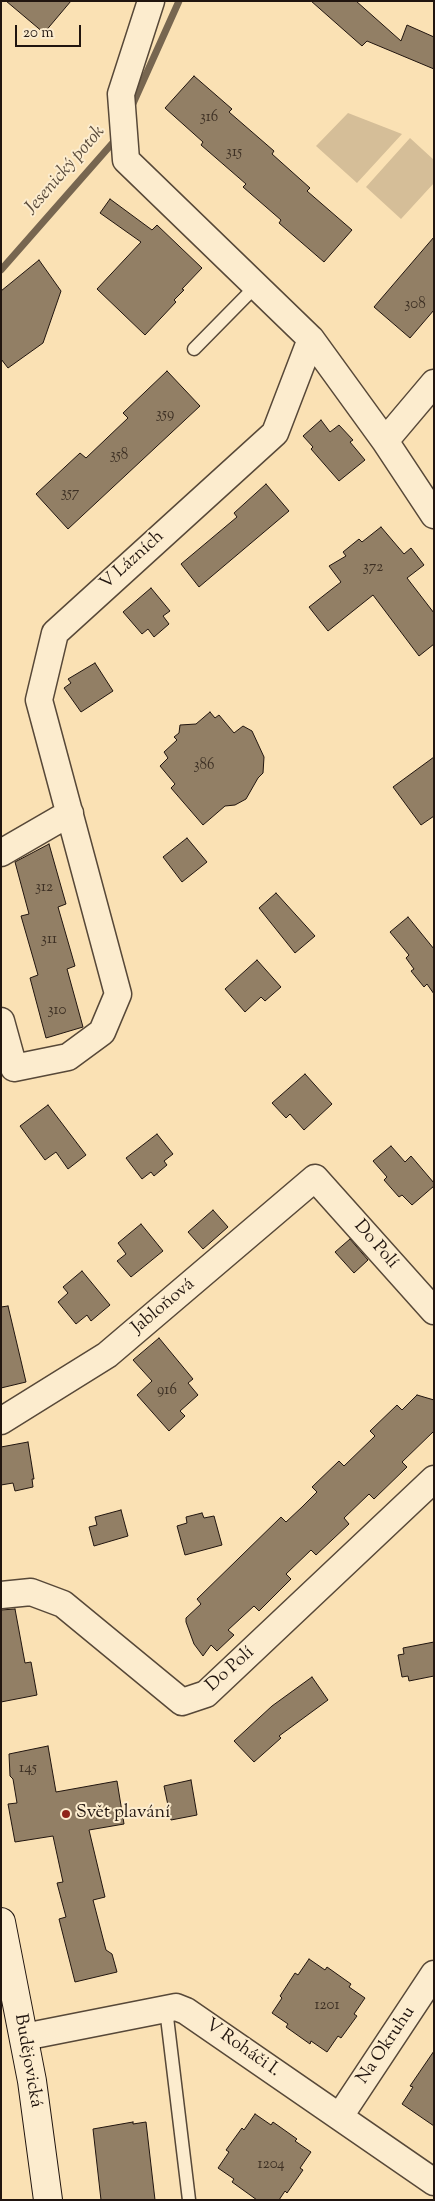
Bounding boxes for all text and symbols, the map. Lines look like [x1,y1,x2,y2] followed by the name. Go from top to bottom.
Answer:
[18,15,84,47] scale bar
[23,23,54,44] text: 20 m
[200,109,218,127] house number: 316
[21,122,111,220] water label: Jesenický potok
[226,144,242,162] house number: 315
[404,296,426,314] house number: 308
[156,406,174,424] house number: 359
[110,447,128,465] house number: 358
[61,485,79,503] house number: 357
[97,527,169,595] street label: V Lázních
[363,559,383,577] house number: 372
[193,757,215,775] house number: 386
[35,879,53,897] house number: 312
[41,931,57,949] house number: 311
[48,1002,66,1020] house number: 310
[348,1216,402,1274] street label: Do Polí
[128,1275,200,1339] street label: Jabloňová
[157,1382,177,1400] house number: 916
[203,1643,259,1697] street label: Do Polí
[19,1760,37,1778] house number: 145
[76,1803,170,1825] place label: Svět plavání
[60,1808,72,1820] marker: Svět plavání
[314,1997,340,2015] house number: 1201
[353,2003,421,2089] street label: Na Okruhu
[8,2012,46,2110] street label: Budějovická
[200,2015,284,2083] street label: V Roháči I.
[258,2156,284,2174] house number: 1204

